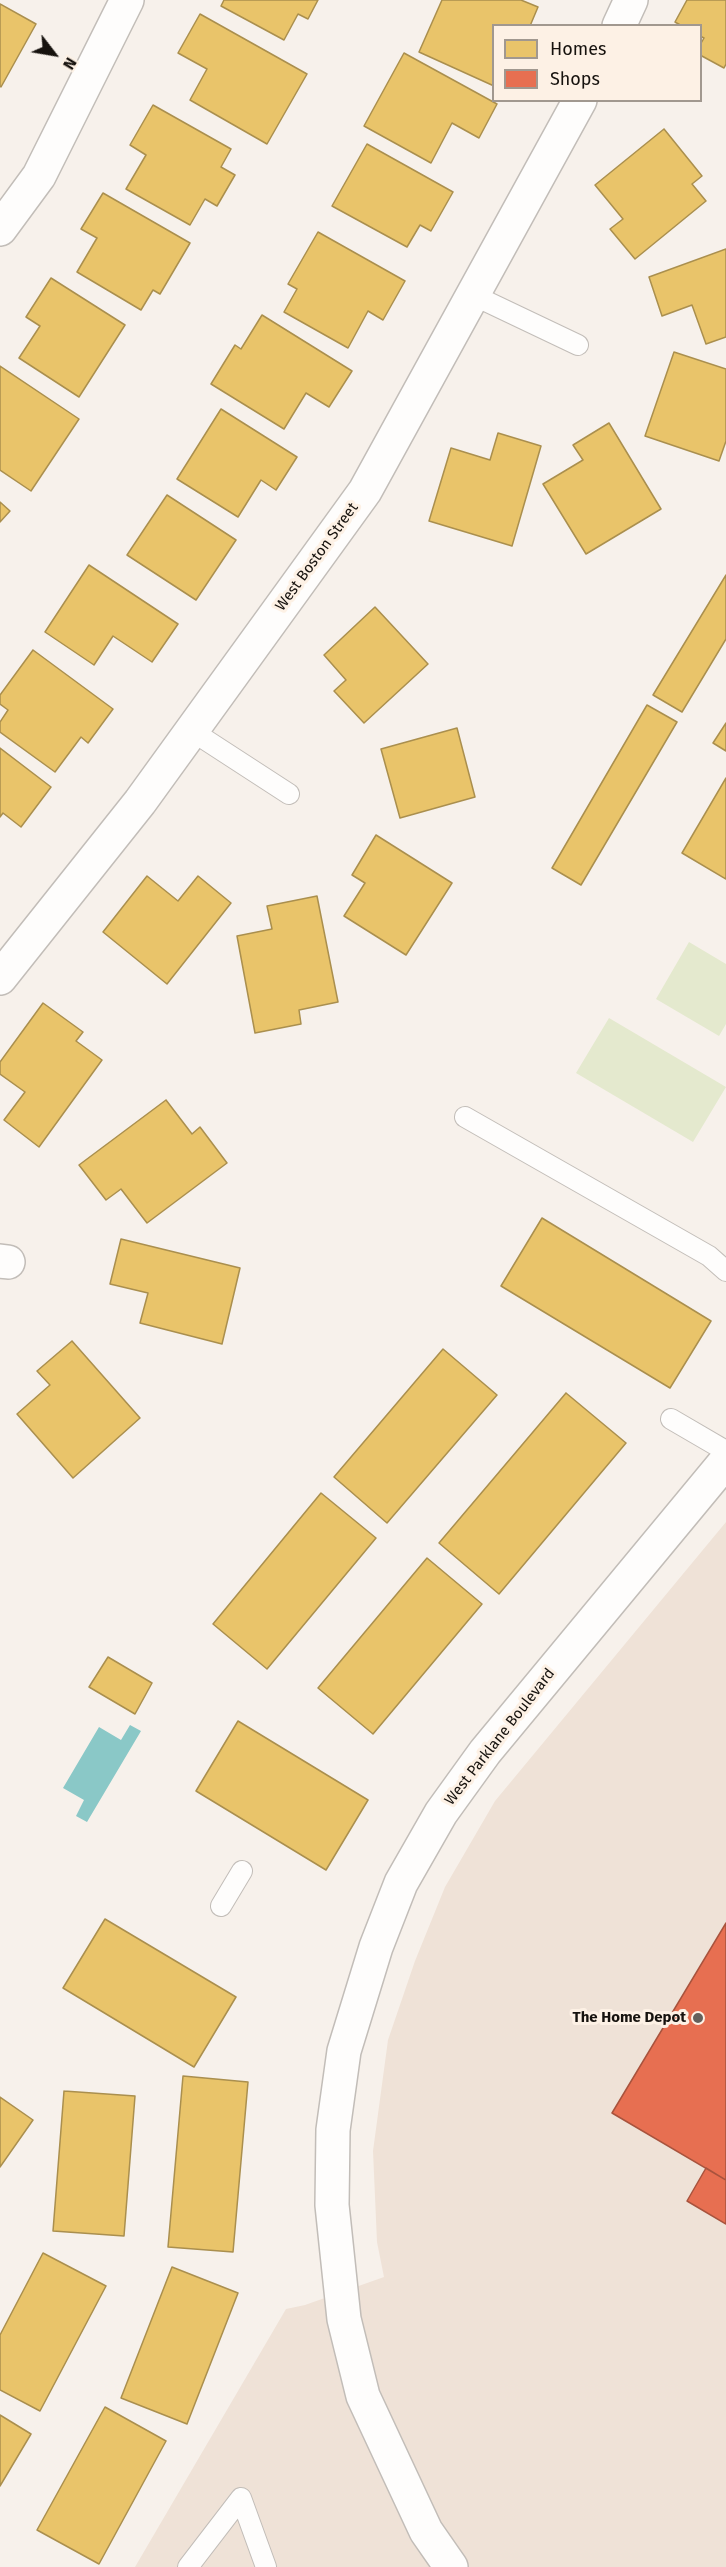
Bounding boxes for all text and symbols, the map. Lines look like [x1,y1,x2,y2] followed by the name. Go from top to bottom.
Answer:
[24,24,84,84] north arrow
[492,24,702,102] legend
[550,38,606,60] text: Homes
[59,54,81,73] text: N
[550,68,600,90] text: Shops
[272,499,362,615] street label: West Boston Street
[441,1665,559,1809] street label: West Parklane Boulevard
[573,2009,686,2027] place label: The Home Depot
[691,2011,705,2025] marker: The Home Depot

